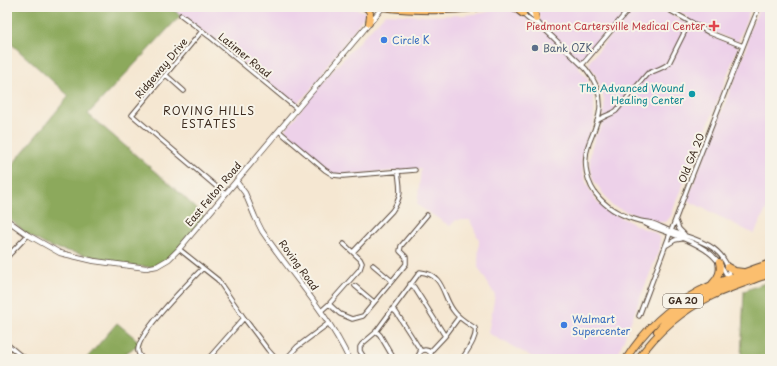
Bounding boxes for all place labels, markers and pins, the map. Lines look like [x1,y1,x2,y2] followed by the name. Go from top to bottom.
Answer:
[526,18,705,33] place label: Piedmont Cartersville Medical Center
[708,20,720,32] marker: Piedmont Cartersville Medical Center
[392,32,430,47] place label: Circle K
[379,35,389,45] marker: Circle K
[543,40,592,55] place label: Bank OZK
[530,43,540,53] marker: Bank OZK
[579,80,684,107] place label: The Advanced Wound Healing Center
[687,89,697,99] marker: The Advanced Wound Healing Center
[572,311,630,338] place label: Walmart Supercenter
[559,320,569,330] marker: Walmart Supercenter

